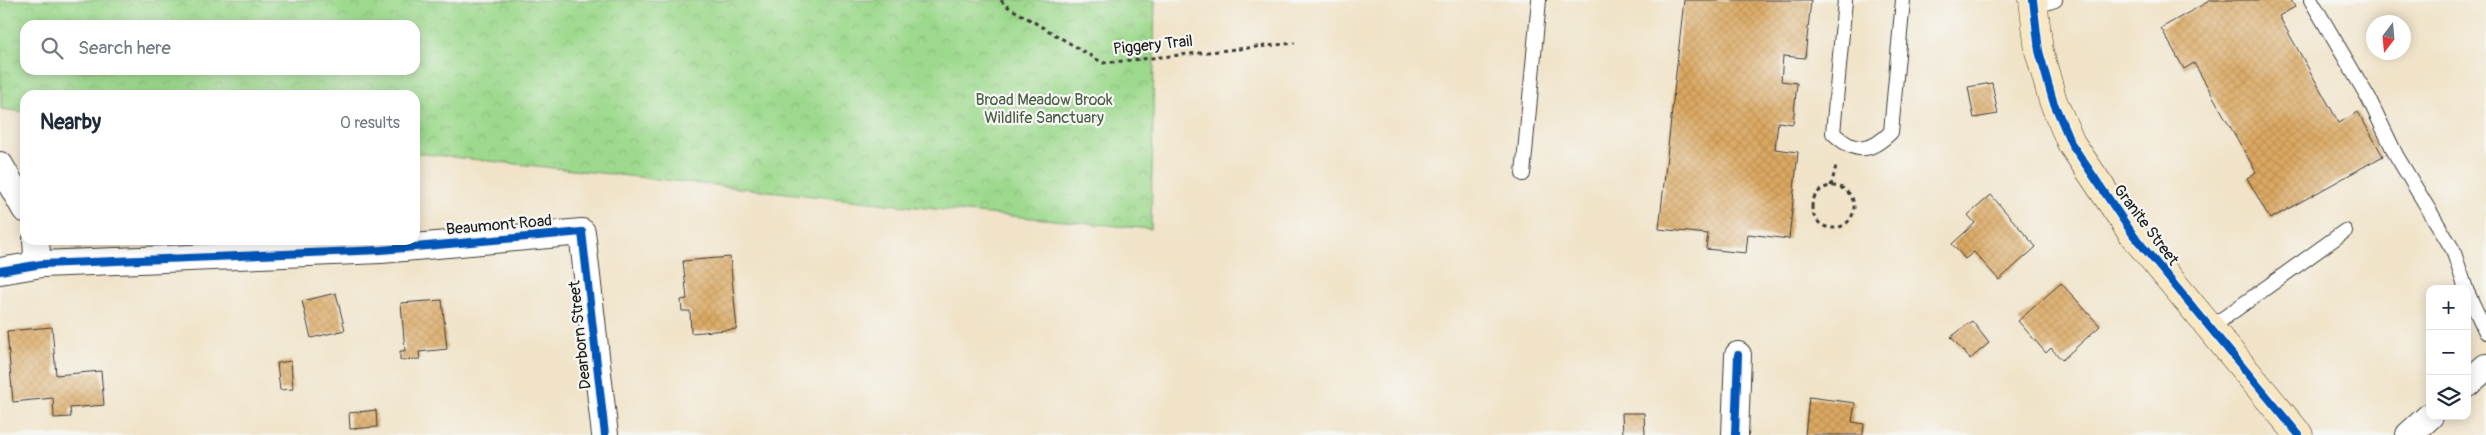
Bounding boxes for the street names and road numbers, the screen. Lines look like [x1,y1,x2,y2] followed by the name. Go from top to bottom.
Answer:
[1112,31,1194,59] street label: Piggery Trail
[2109,180,2183,270] street label: Granite Street
[445,210,553,240] street label: Beaumont Road
[564,279,596,390] street label: Dearborn Street

